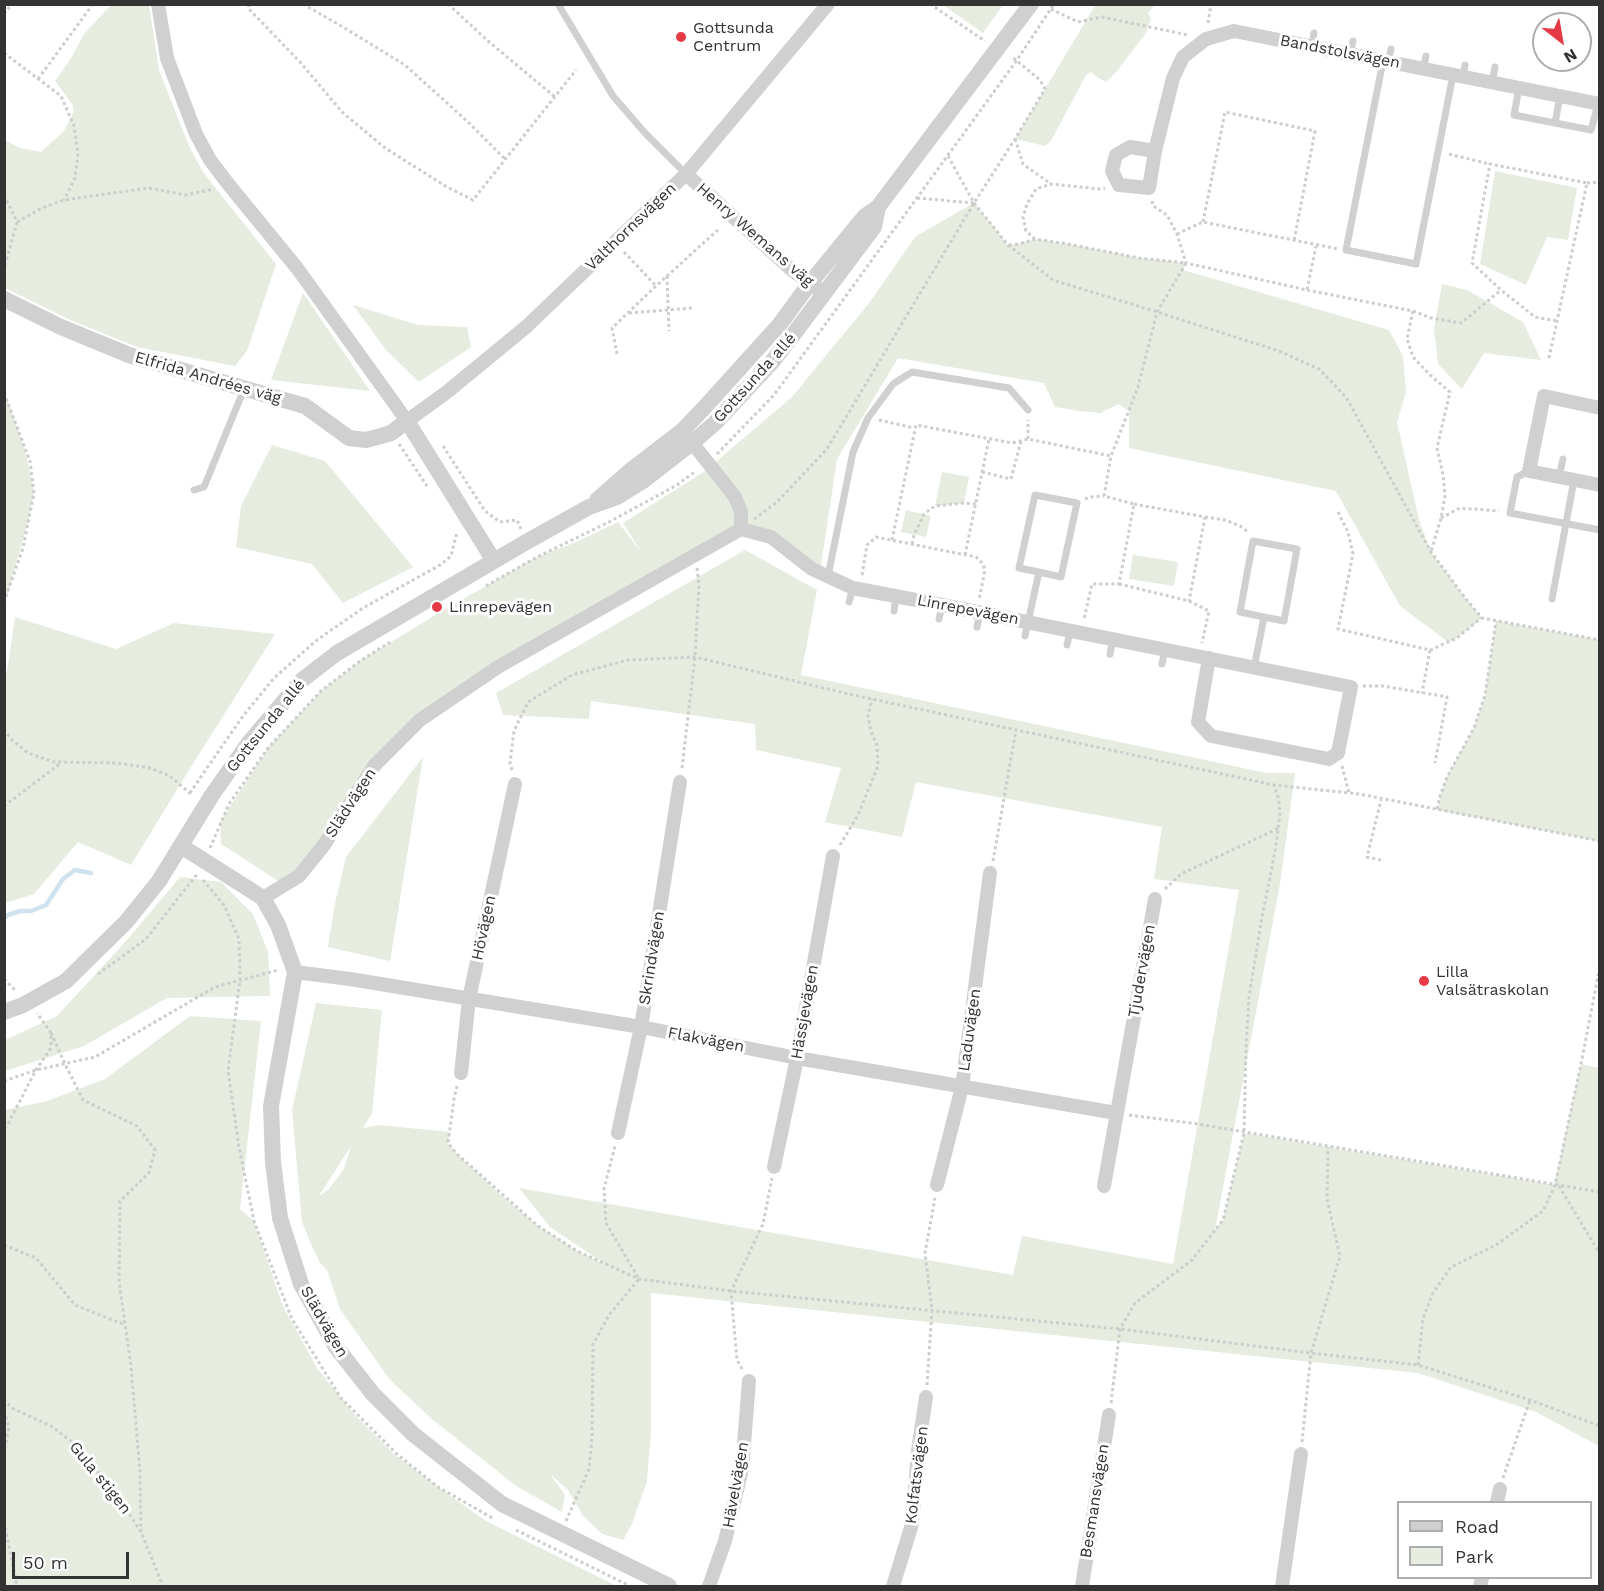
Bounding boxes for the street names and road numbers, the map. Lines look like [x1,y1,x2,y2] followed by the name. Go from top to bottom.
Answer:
[1278,31,1402,73] street label: Bandstolsvägen
[582,179,680,275] street label: Valthornsvägen
[693,179,817,291] street label: Henry Wemans väg
[710,329,800,427] street label: Gottsunda allé
[133,348,283,408] street label: Elfrida Andrées väg
[916,591,1020,629] street label: Linrepevägen
[223,676,309,776] street label: Gottsunda allé
[321,765,381,841] street label: Slädvägen
[468,894,500,962] street label: Hövägen
[635,910,669,1006] street label: Skrindvägen
[1124,923,1160,1019] street label: Tjudervägen
[787,963,823,1061] street label: Hässjevägen
[955,987,985,1073] street label: Laduvägen
[666,1023,746,1057] street label: Flakvägen
[296,1283,352,1361] street label: Slädvägen
[901,1425,933,1525] street label: Kolfatsvägen
[65,1438,135,1518] street label: Gula stigen
[719,1440,753,1530] street label: Hävelvägen
[1076,1443,1114,1559] street label: Besmansvägen

